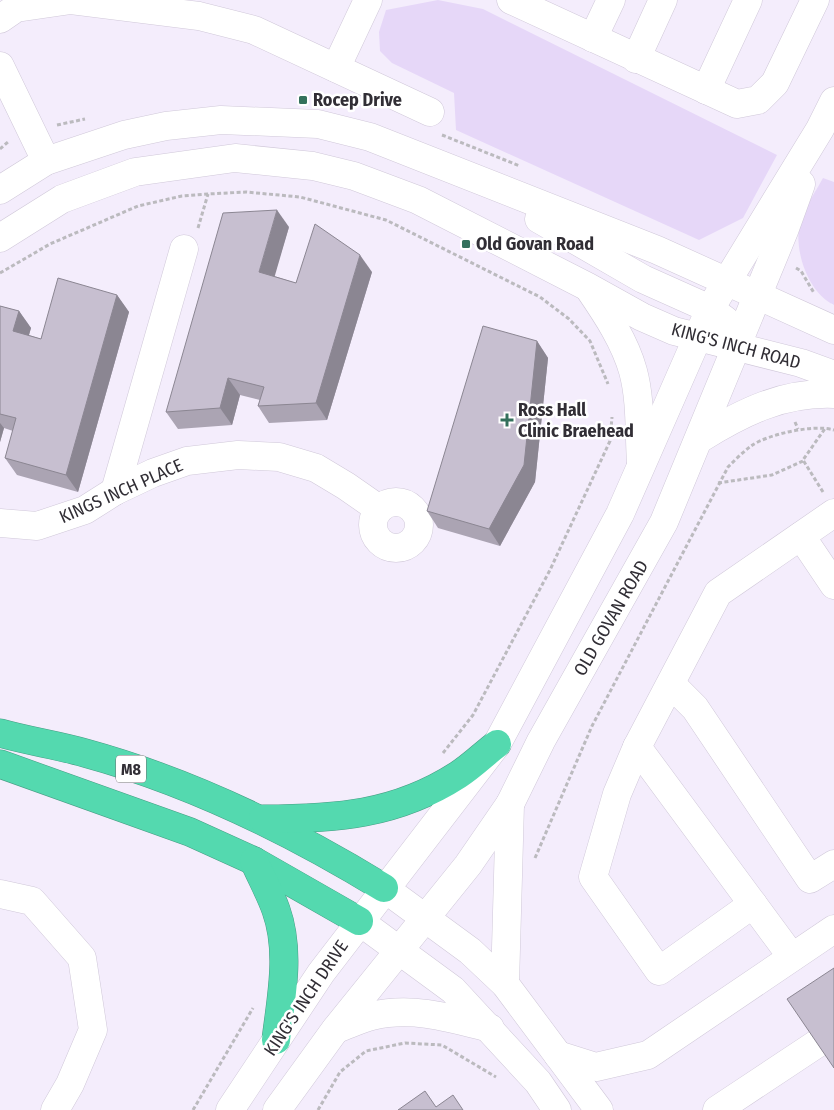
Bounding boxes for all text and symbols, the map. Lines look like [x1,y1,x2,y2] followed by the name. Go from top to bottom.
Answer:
[313,89,402,111] place label: Rocep Drive
[297,94,309,106] marker: Rocep Drive
[476,233,594,255] place label: Old Govan Road
[460,238,472,250] marker: Old Govan Road
[669,318,803,374] street label: KING'S INCH ROAD
[518,399,634,442] place label: Ross Hall Clinic Braehead
[500,413,514,427] marker: Ross Hall Clinic Braehead
[56,454,186,528] street label: KINGS INCH PLACE
[569,556,653,680] street label: OLD GOVAN ROAD
[116,756,146,782] road number: M8
[259,936,353,1060] street label: KING'S INCH DRIVE

